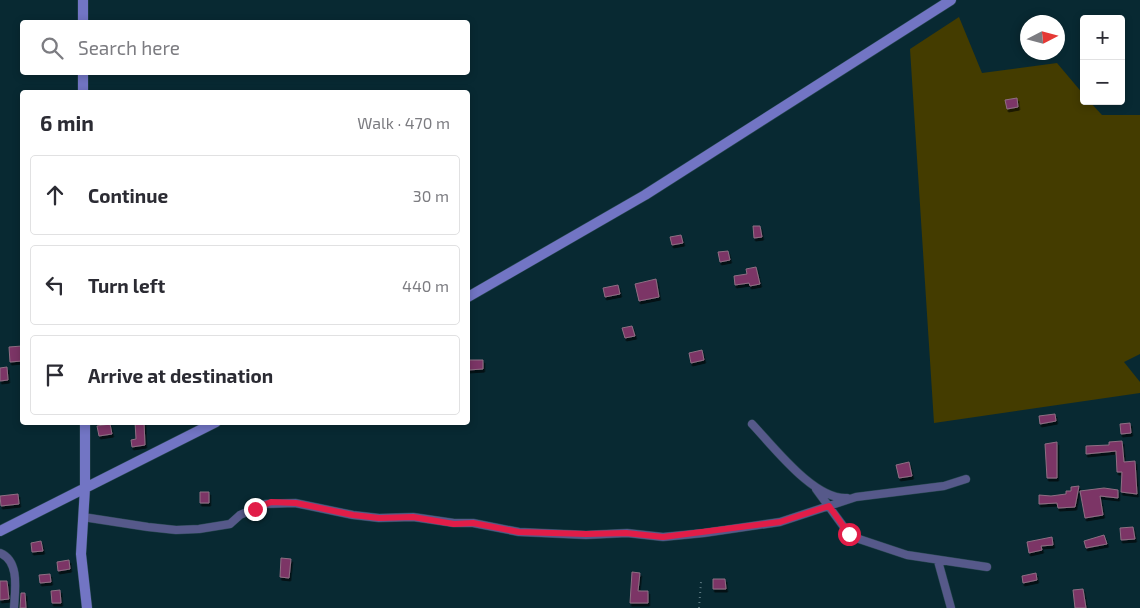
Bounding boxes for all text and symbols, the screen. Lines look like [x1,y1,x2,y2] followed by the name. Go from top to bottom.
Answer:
[1020,15,1065,60] north arrow
[1080,15,1125,105] map controls
[1080,15,1125,60] button: +
[20,20,470,75] search box
[38,34,66,62] icon: search
[78,36,180,59] text: Search here
[1080,60,1125,105] button: −
[40,110,94,135] text: 6 min
[357,113,450,132] text: Walk · 470 m
[41,181,69,209] icon: ahead
[88,184,168,207] text: Continue
[413,186,449,205] text: 30 m
[41,271,69,299] icon: left
[88,274,165,297] text: Turn left
[402,276,449,295] text: 440 m
[41,361,69,389] icon: arrive
[88,364,273,387] text: Arrive at destination
[244,498,267,521] route end
[838,523,861,546] route start

